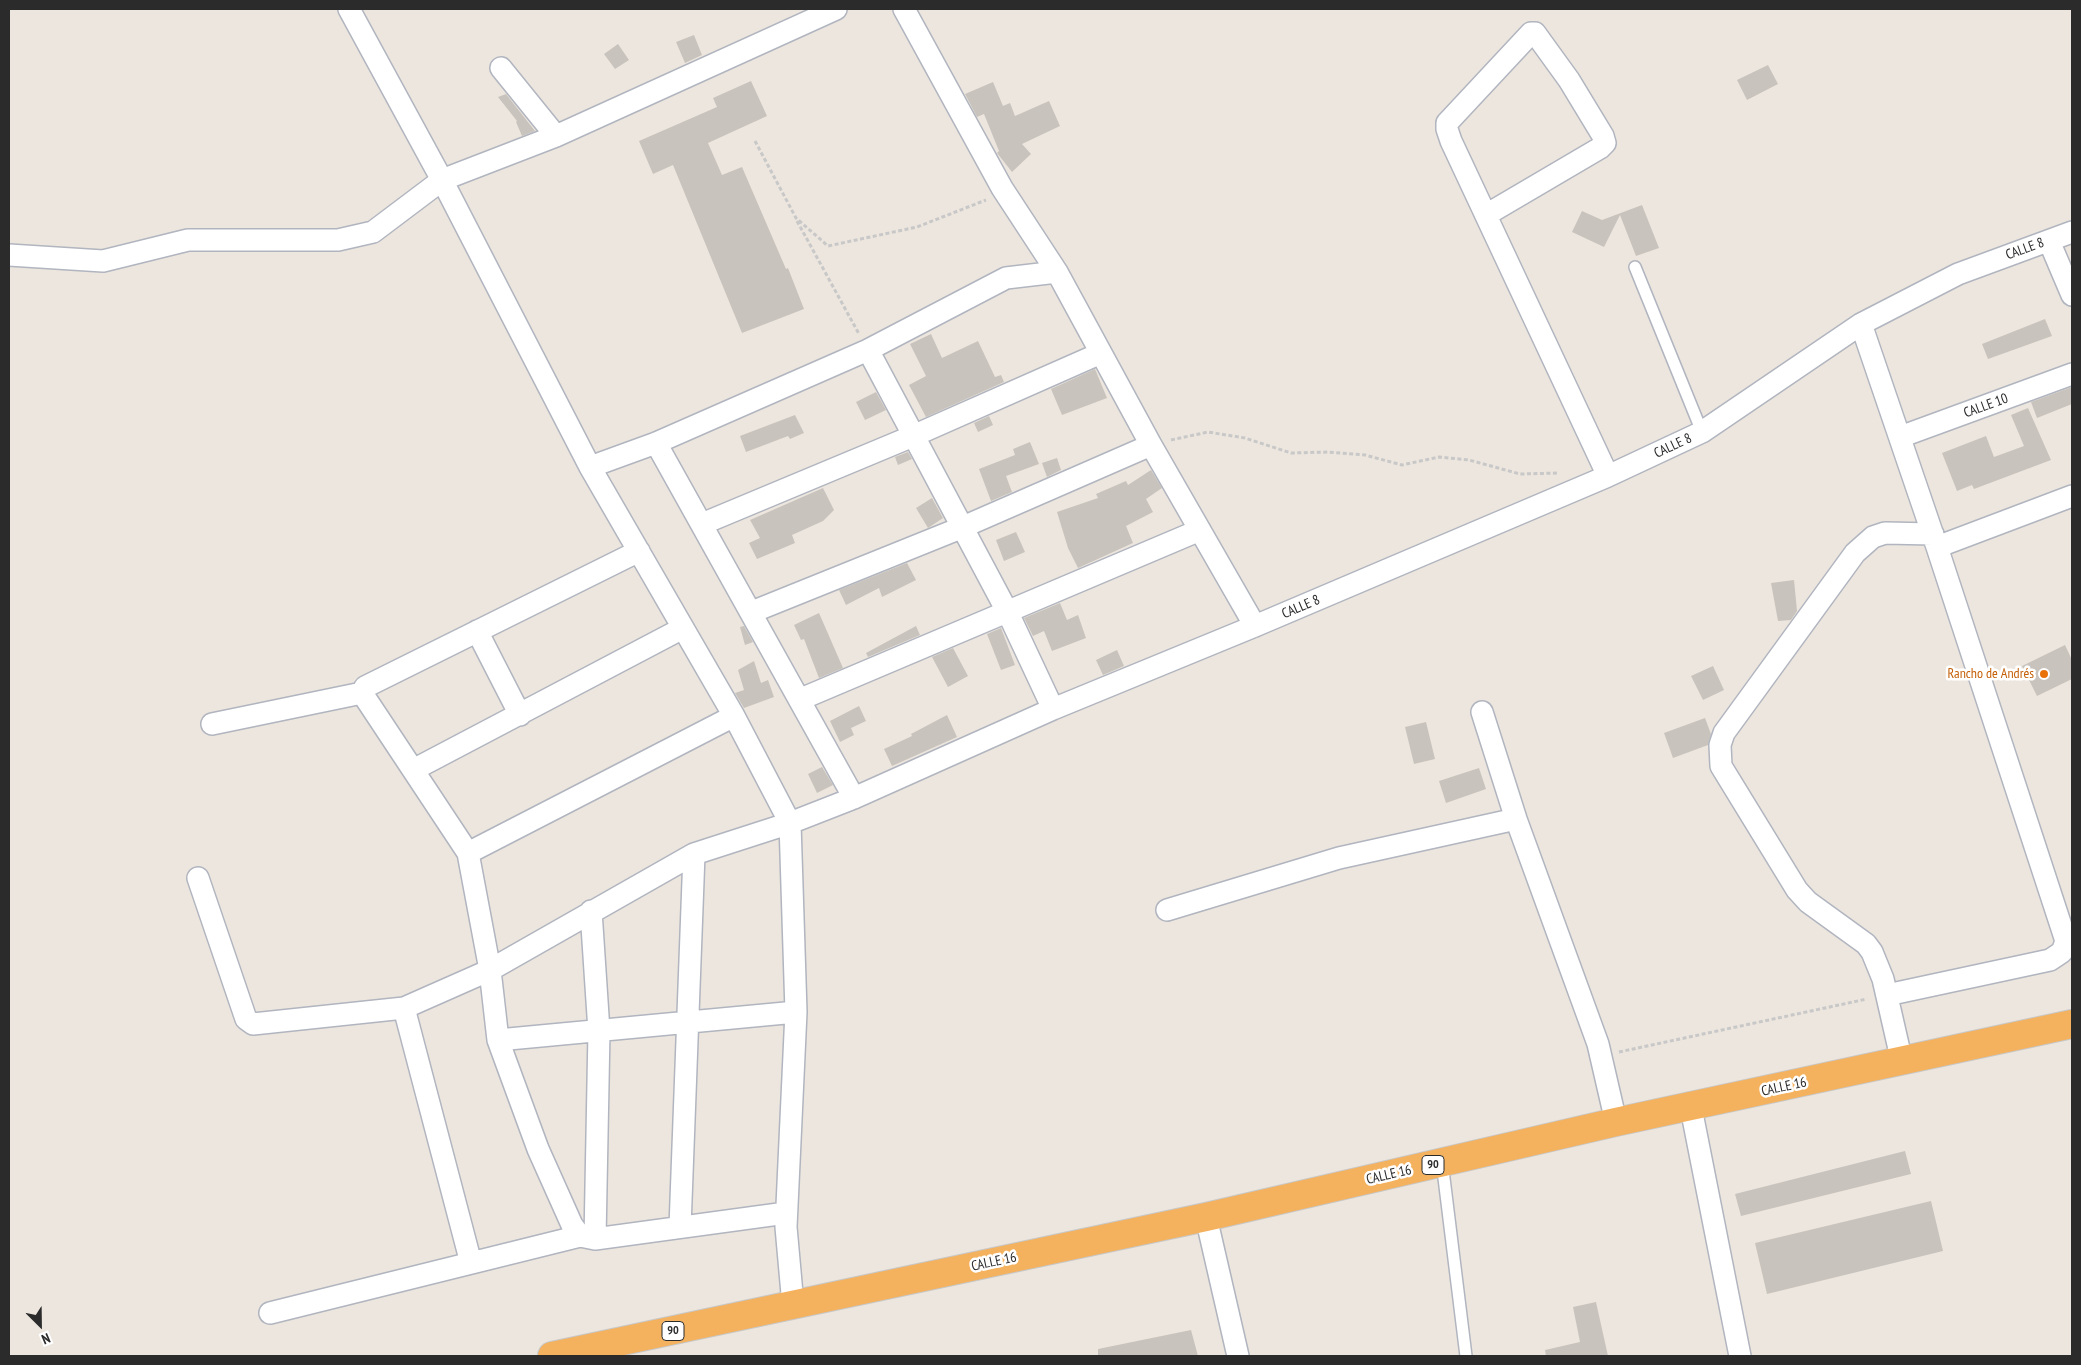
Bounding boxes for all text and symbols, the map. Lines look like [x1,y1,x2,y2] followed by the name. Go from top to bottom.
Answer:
[2004,234,2046,264] street label: CALLE 8
[1962,390,2010,422] street label: CALLE 10
[1652,430,1694,462] street label: CALLE 8
[1280,592,1322,622] street label: CALLE 8
[1947,666,2034,682] place label: Rancho de Andrés
[2038,668,2050,680] marker: Rancho de Andrés
[1760,1074,1808,1100] street label: CALLE 16
[1422,1156,1444,1174] road number: 90
[1365,1162,1413,1188] street label: CALLE 16
[970,1249,1018,1275] street label: CALLE 16
[15,1300,65,1350] north arrow
[662,1322,684,1340] road number: 90
[39,1329,53,1349] text: N

